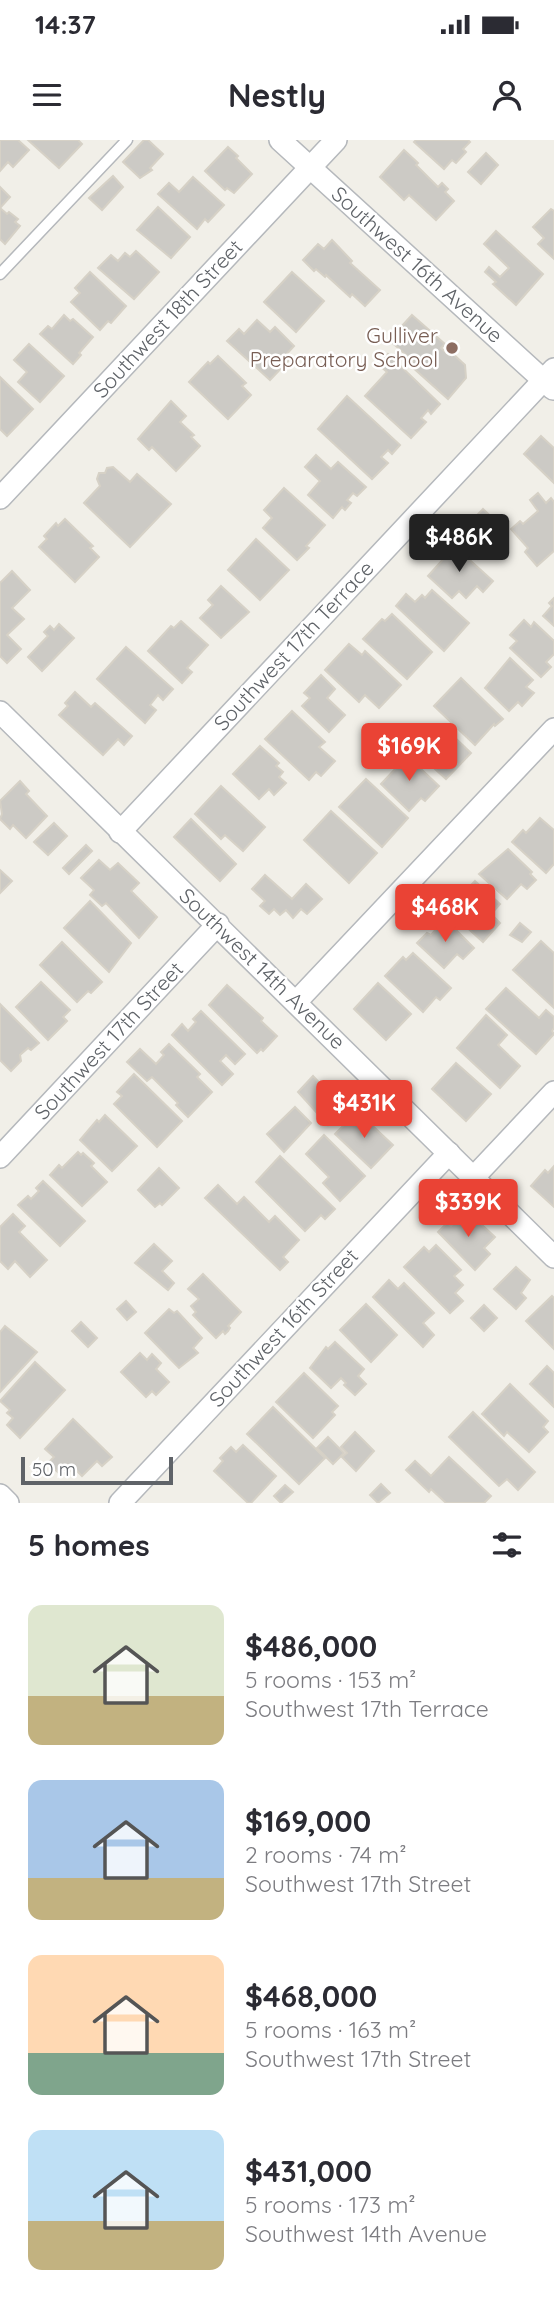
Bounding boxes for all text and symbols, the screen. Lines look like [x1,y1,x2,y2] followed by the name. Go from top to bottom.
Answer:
[35,8,96,41] text: 14:37
[228,75,326,115] text: Nestly
[28,76,66,114] icon: menu
[488,76,526,114] icon: person
[327,180,509,348] street label: Southwest 16th Avenue
[87,234,247,403] street label: Southwest 18th Street
[250,322,438,372] place label: Gulliver Preparatory School
[444,340,460,356] marker: Gulliver Preparatory School
[410,514,508,574] pin: $486K
[425,522,493,551] text: $486K
[208,555,379,736] street label: Southwest 17th Terrace
[360,724,458,783] pin: $169K
[377,731,441,760] text: $169K
[174,882,351,1054] street label: Southwest 14th Avenue
[396,884,494,944] pin: $468K
[411,892,479,921] text: $468K
[28,956,188,1125] street label: Southwest 17th Street
[315,1080,413,1140] pin: $431K
[332,1088,396,1117] text: $431K
[419,1180,517,1239] pin: $339K
[435,1187,501,1216] text: $339K
[203,1243,363,1412] street label: Southwest 16th Street
[21,1454,173,1486] scale bar
[32,1457,76,1481] text: 50 m
[28,1526,150,1564] text: 5 homes
[488,1526,526,1564] icon: filters
[245,1627,377,1665] text: $486,000
[84,1633,168,1717] icon: home
[245,1665,416,1694] text: 5 rooms · 153 m²
[245,1694,489,1723] text: Southwest 17th Terrace
[245,1802,371,1840] text: $169,000
[84,1808,168,1892] icon: home
[245,1840,407,1869] text: 2 rooms · 74 m²
[245,1869,471,1898] text: Southwest 17th Street
[245,1977,377,2015] text: $468,000
[84,1983,168,2067] icon: home
[245,2015,416,2044] text: 5 rooms · 163 m²
[245,2044,471,2073] text: Southwest 17th Street
[245,2152,372,2190] text: $431,000
[84,2158,168,2242] icon: home
[245,2190,416,2219] text: 5 rooms · 173 m²
[245,2219,487,2248] text: Southwest 14th Avenue

